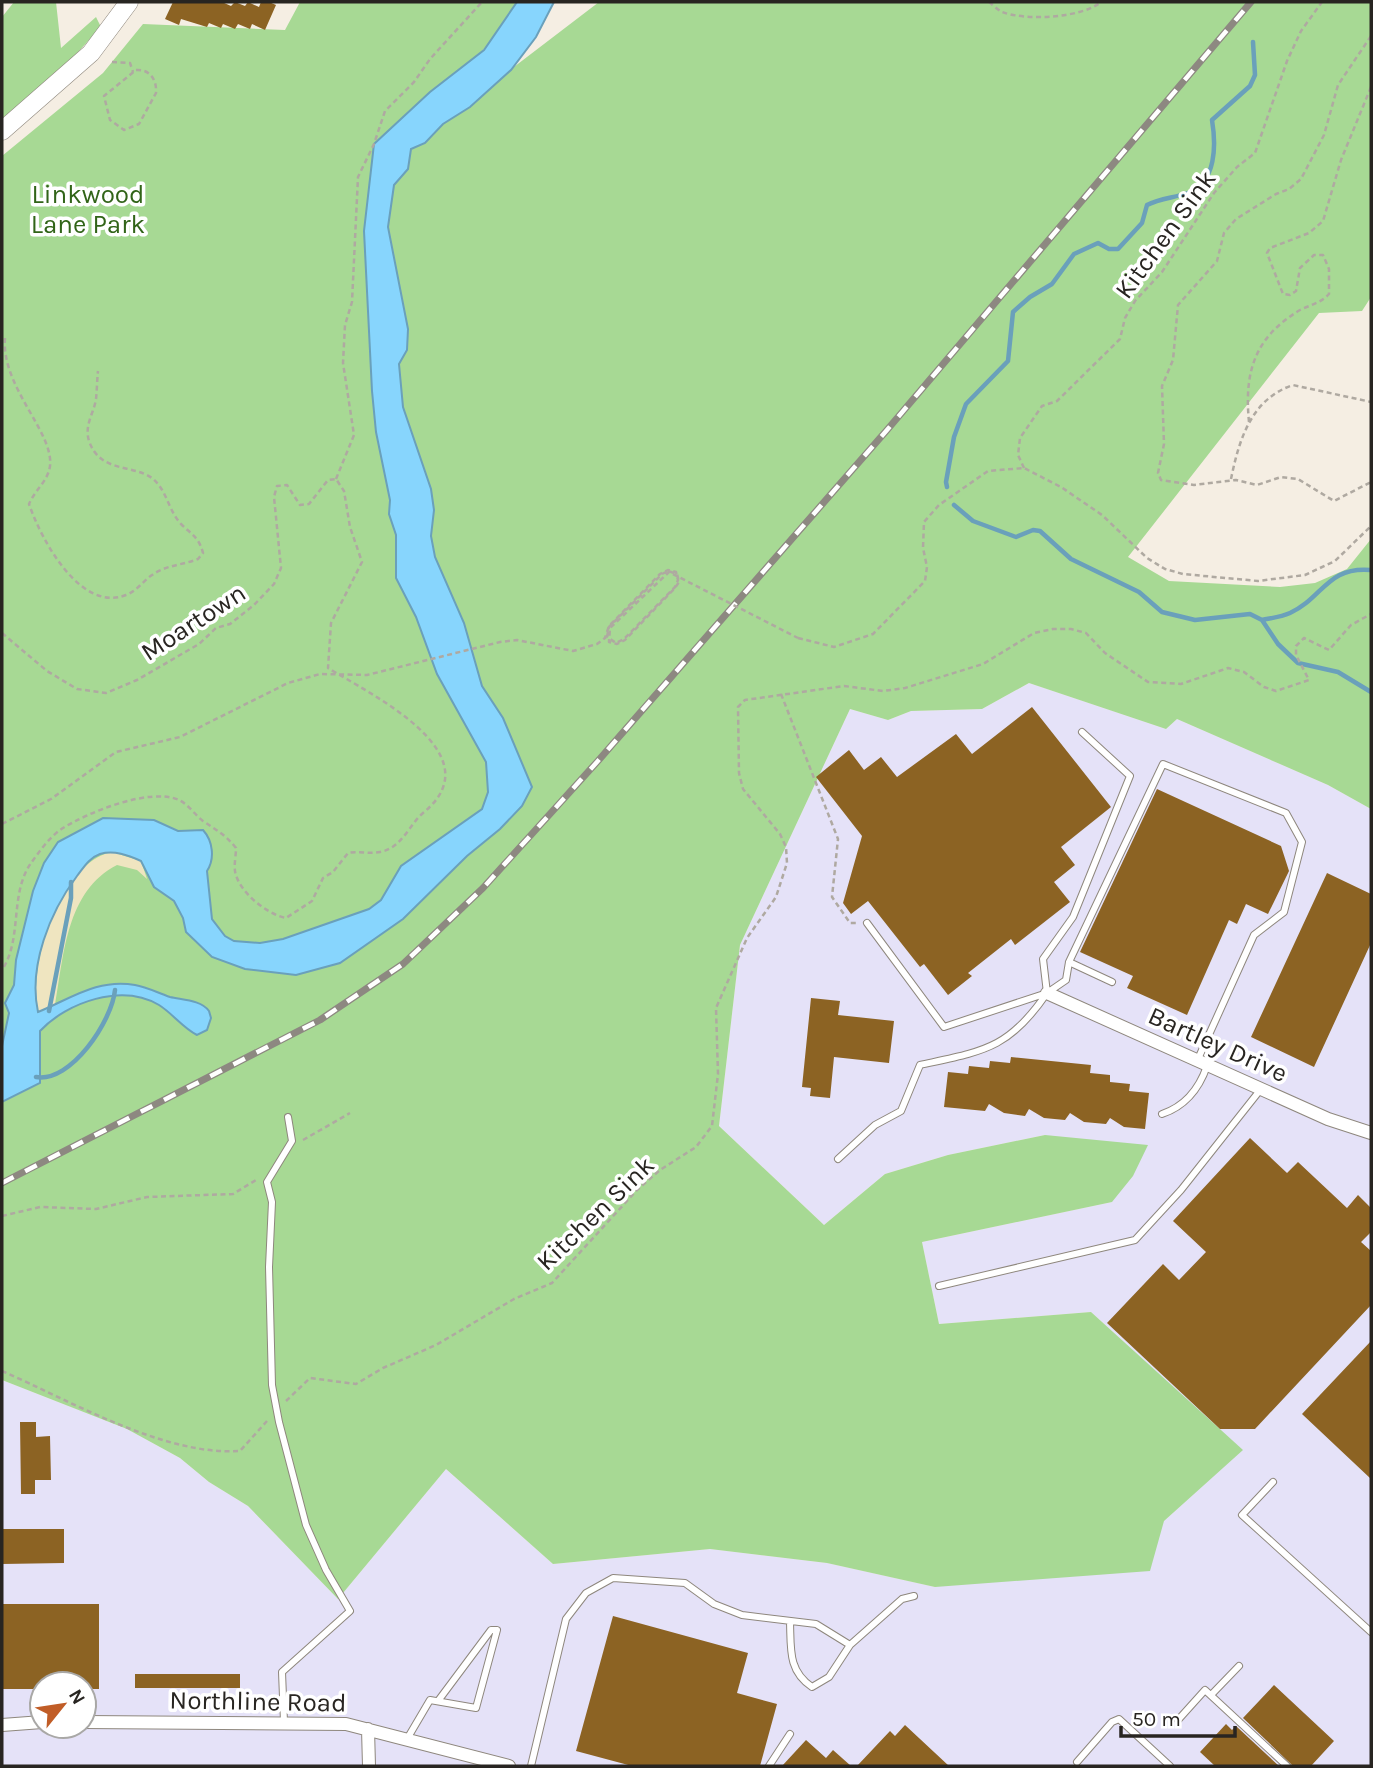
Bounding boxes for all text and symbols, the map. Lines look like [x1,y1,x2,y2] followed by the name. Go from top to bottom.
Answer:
[1108,164,1222,305] street label: Kitchen Sink
[31,179,145,240] park label: Linkwood Lane Park
[135,577,251,668] street label: Moartown
[1143,1000,1292,1089] street label: Bartley Drive
[530,1150,661,1277] street label: Kitchen Sink
[28,1670,98,1740] north arrow
[169,1684,347,1719] street label: Northline Road
[64,1686,90,1708] text: N
[1121,1694,1235,1738] scale bar
[1132,1707,1181,1731] text: 50 m

